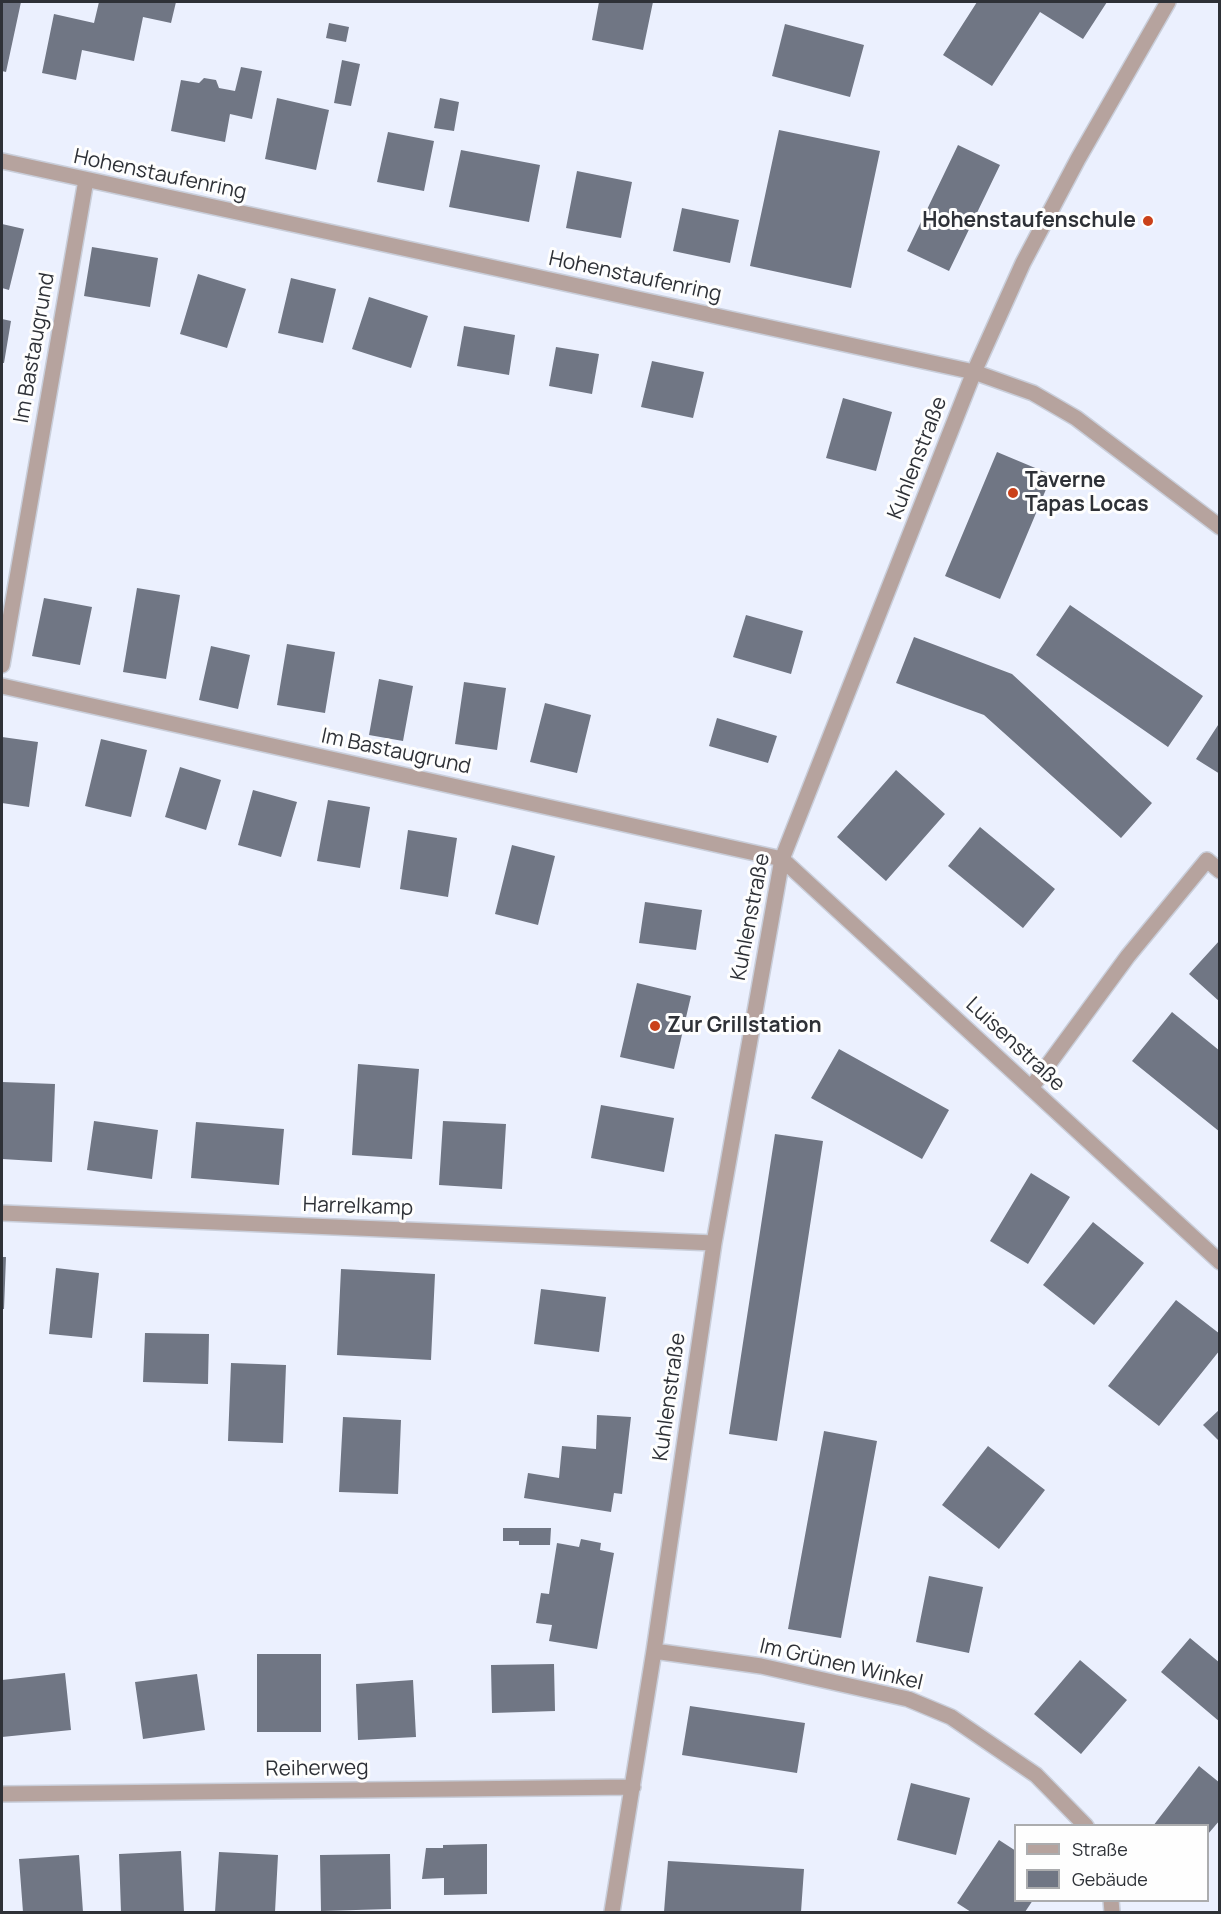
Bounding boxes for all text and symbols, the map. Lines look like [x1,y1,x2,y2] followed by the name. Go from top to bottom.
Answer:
[71,144,249,206] street label: Hohenstaufenring
[922,208,1136,234] place label: Hohenstaufenschule
[1141,214,1155,228] marker: Hohenstaufenschule
[546,246,724,308] street label: Hohenstaufenring
[9,271,61,425] street label: Im Bastaugrund
[883,393,953,523] street label: Kuhlenstraße
[1025,468,1149,518] place label: Taverne Tapas Locas
[1006,486,1020,500] marker: Taverne Tapas Locas
[319,724,473,780] street label: Im Bastaugrund
[726,851,776,983] street label: Kuhlenstraße
[960,993,1070,1097] street label: Luisenstraße
[667,1013,822,1039] place label: Zur Grillstation
[648,1019,662,1033] marker: Zur Grillstation
[302,1192,414,1222] street label: Harrelkamp
[649,1331,691,1463] street label: Kuhlenstraße
[757,1634,925,1696] street label: Im Grünen Winkel
[265,1756,369,1782] street label: Reiherweg
[1014,1824,1209,1902] legend
[1072,1837,1128,1861] text: Straße
[1072,1867,1148,1891] text: Gebäude

